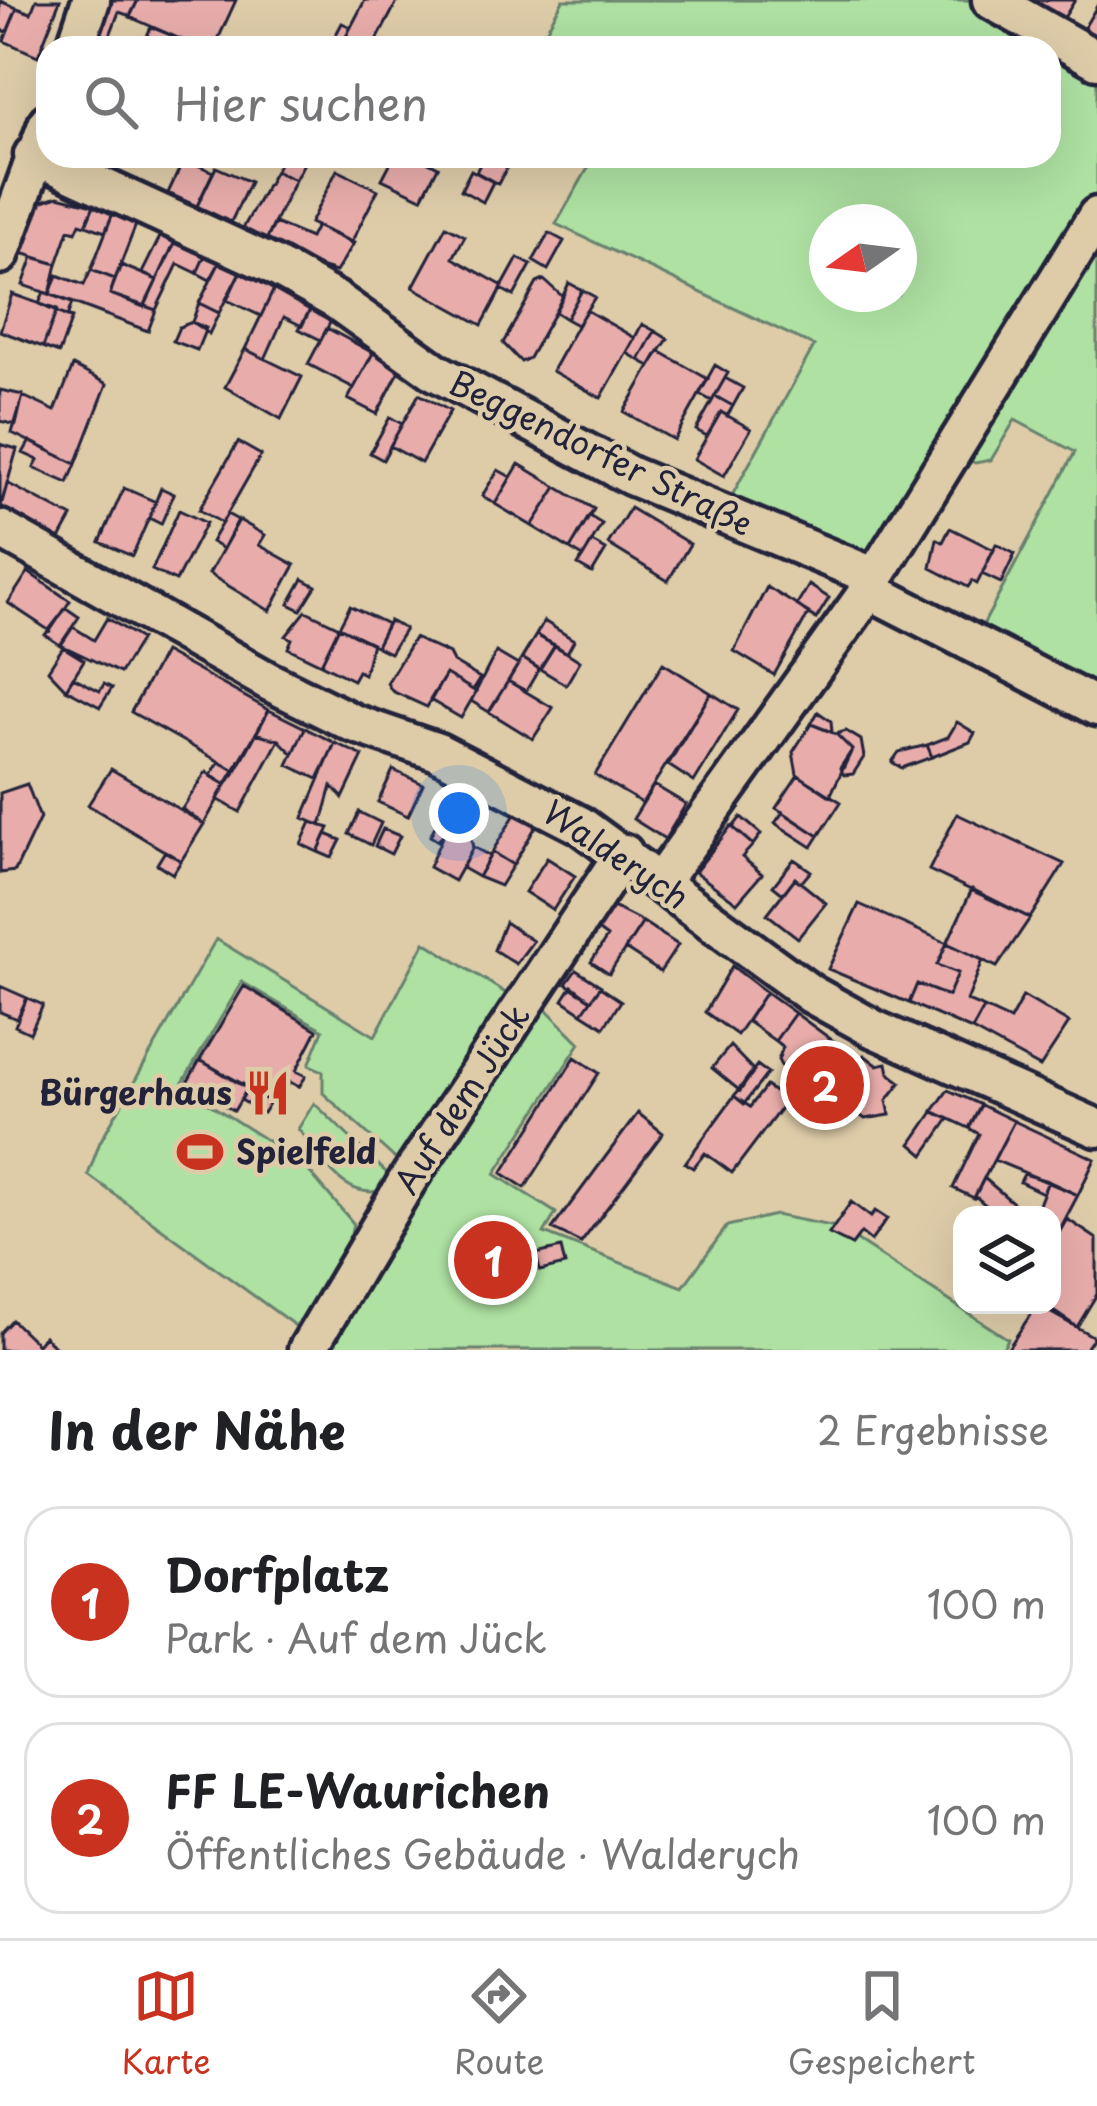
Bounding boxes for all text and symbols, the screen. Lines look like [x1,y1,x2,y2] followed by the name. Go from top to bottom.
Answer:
[36,36,1061,168] search box
[174,68,428,136] text: Hier suchen
[78,69,144,135] icon: search
[809,204,917,312] north arrow
[442,356,762,546] street label: Beggendorfer Straße
[429,783,489,843] your location
[534,786,700,921] street label: Walderych
[380,993,541,1203] street label: Auf dem Jück
[786,1040,864,1130] pin: 2
[39,1066,232,1116] place label: Bürgerhaus
[243,1068,293,1118] restaurant icon: Bürgerhaus
[236,1125,376,1175] place label: Spielfeld
[175,1127,225,1177] sports icon: Spielfeld
[953,1206,1061,1314] map controls
[953,1206,1061,1314] button: layers
[454,1215,532,1305] pin: 1
[48,1390,345,1467] text: In der Nähe
[817,1399,1049,1458] text: 2 Ergebnisse
[165,1539,390,1607] text: Dorfplatz
[81,1573,99,1632] text: 1
[927,1573,1046,1632] text: 100 m
[165,1607,547,1666] text: Park · Auf dem Jück
[165,1755,550,1823] text: FF LE-Waurichen
[76,1789,104,1848] text: 2
[927,1789,1046,1848] text: 100 m
[165,1823,800,1882] text: Öffentliches Gebäude · Walderych
[122,1963,211,2085] tab: Karte
[454,1963,545,2085] tab: Route
[788,1963,975,2085] tab: Gespeichert

